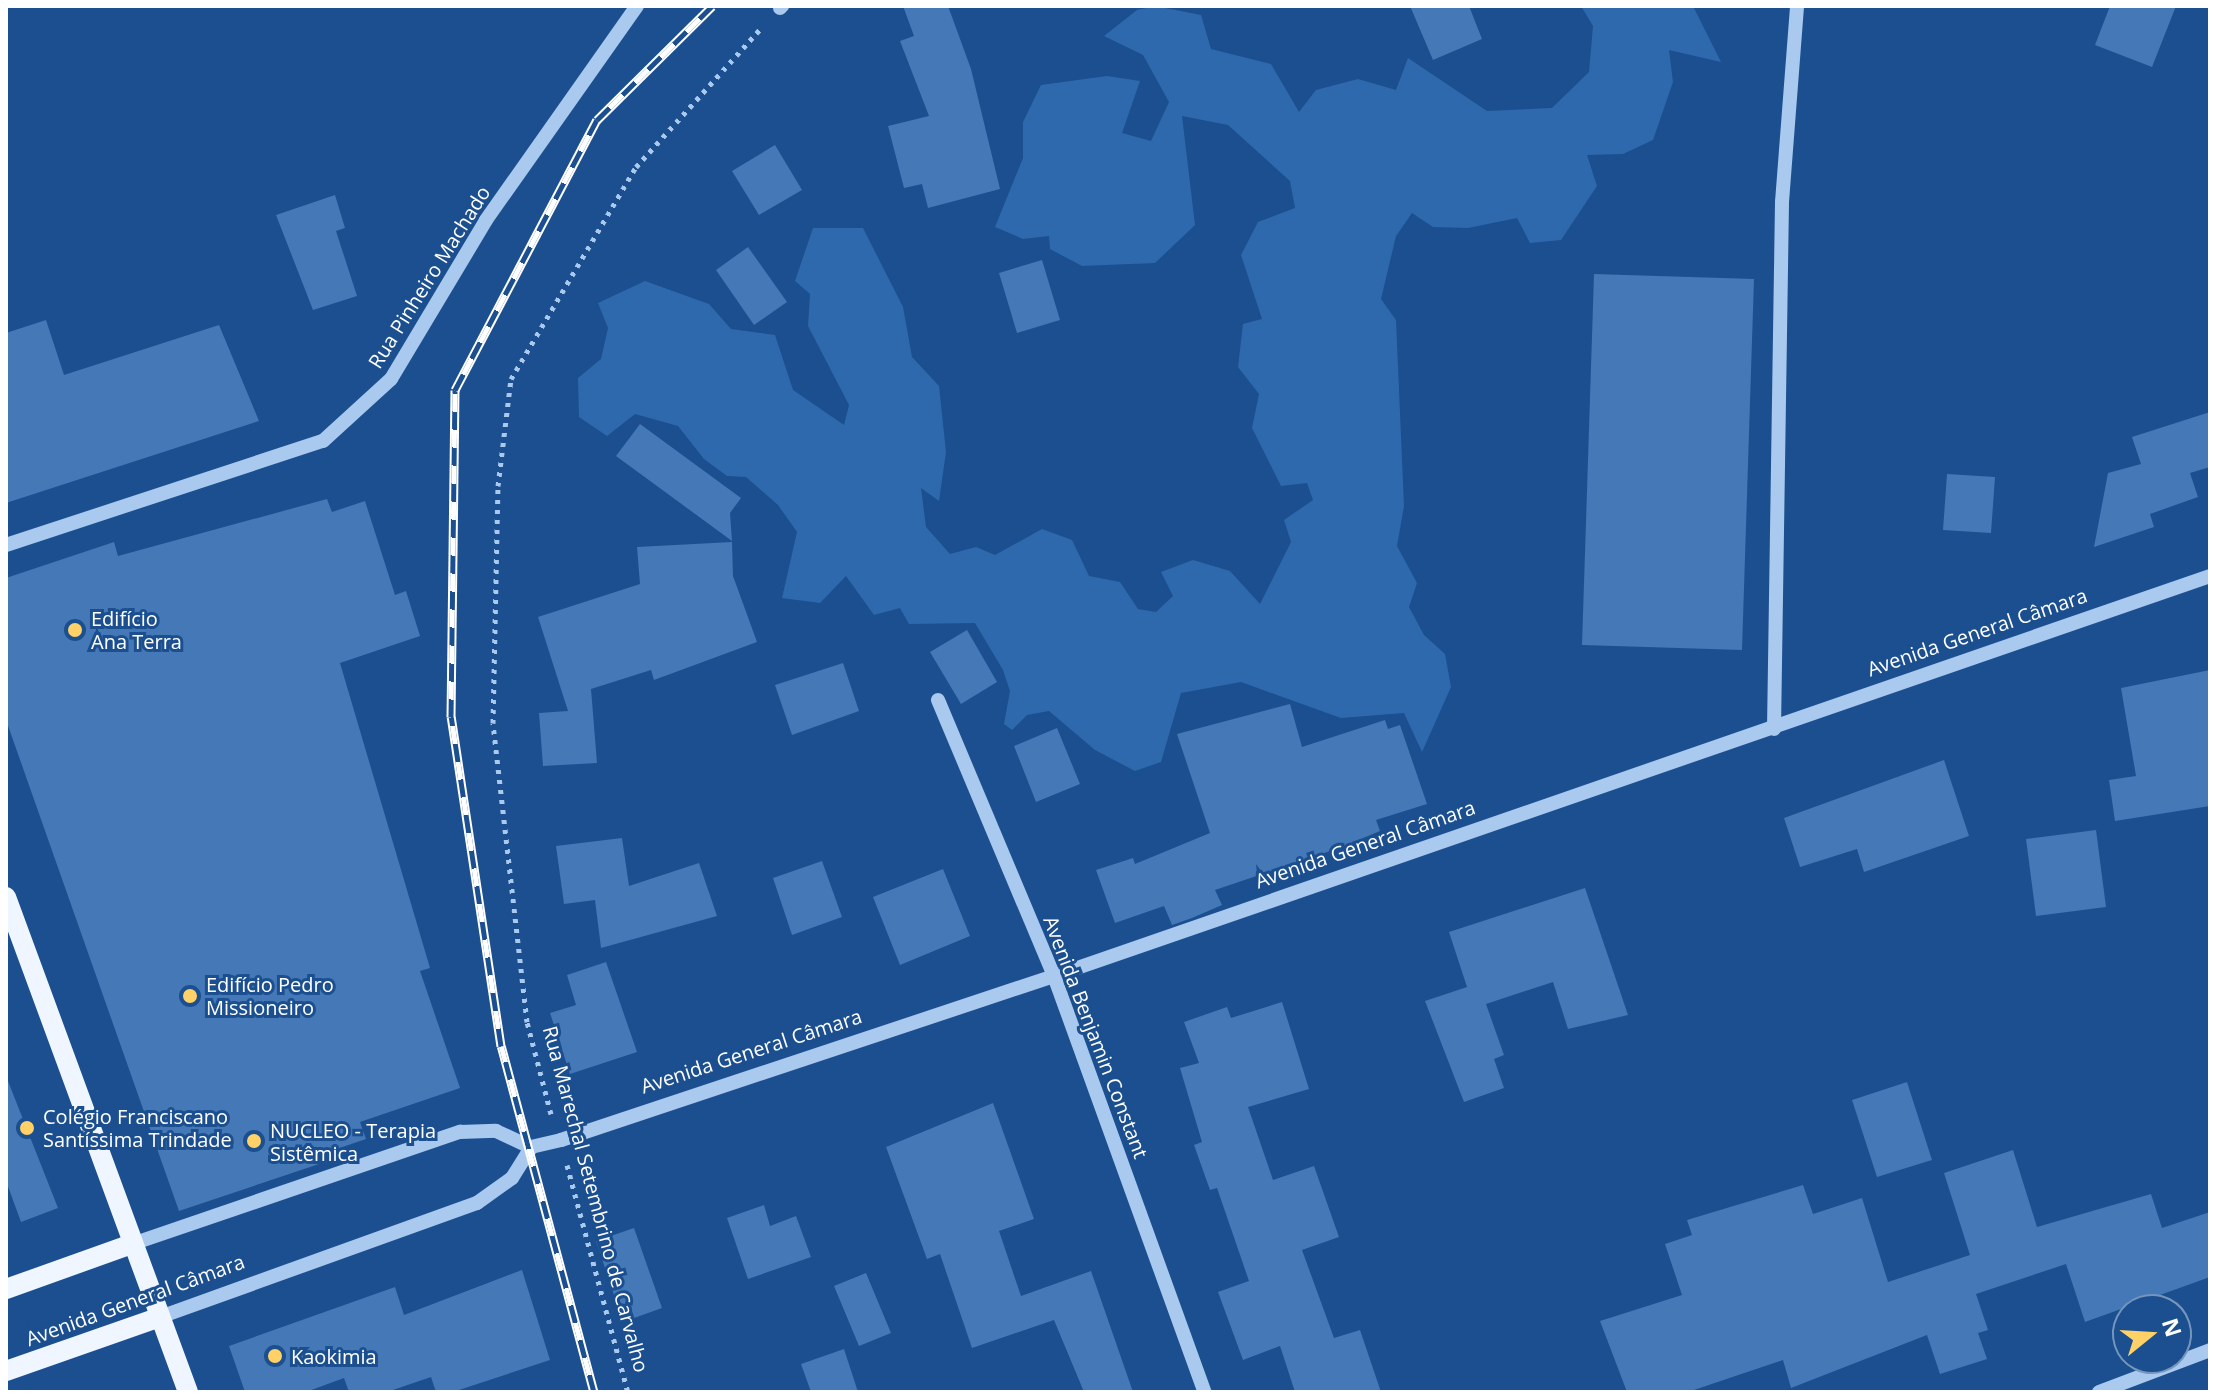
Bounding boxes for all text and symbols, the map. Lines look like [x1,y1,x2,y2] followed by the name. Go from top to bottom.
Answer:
[363,181,495,373] street label: Rua Pinheiro Machado
[1864,583,2090,681] street label: Avenida General Câmara
[91,606,182,653] place label: Edifício Ana Terra
[66,621,84,639] marker: Edifício Ana Terra
[1252,795,1478,893] street label: Avenida General Câmara
[1039,913,1153,1161] street label: Avenida Benjamin Constant
[206,972,334,1019] place label: Edifício Pedro Missioneiro
[181,987,199,1005] marker: Edifício Pedro Missioneiro
[637,1004,865,1098] street label: Avenida General Câmara
[538,1023,654,1375] street label: Rua Marechal Setembrino de Carvalho
[43,1104,232,1151] place label: Colégio Franciscano Santíssima Trindade
[270,1118,436,1165] place label: NUCLEO - Terapia Sistêmica
[18,1119,36,1137] marker: Colégio Franciscano Santíssima Trindade
[245,1132,263,1150] marker: NUCLEO - Terapia Sistêmica
[22,1249,248,1351] street label: Avenida General Câmara
[2112,1294,2192,1374] north arrow
[2156,1314,2190,1340] text: N
[291,1344,377,1368] place label: Kaokimia
[266,1347,284,1365] marker: Kaokimia

